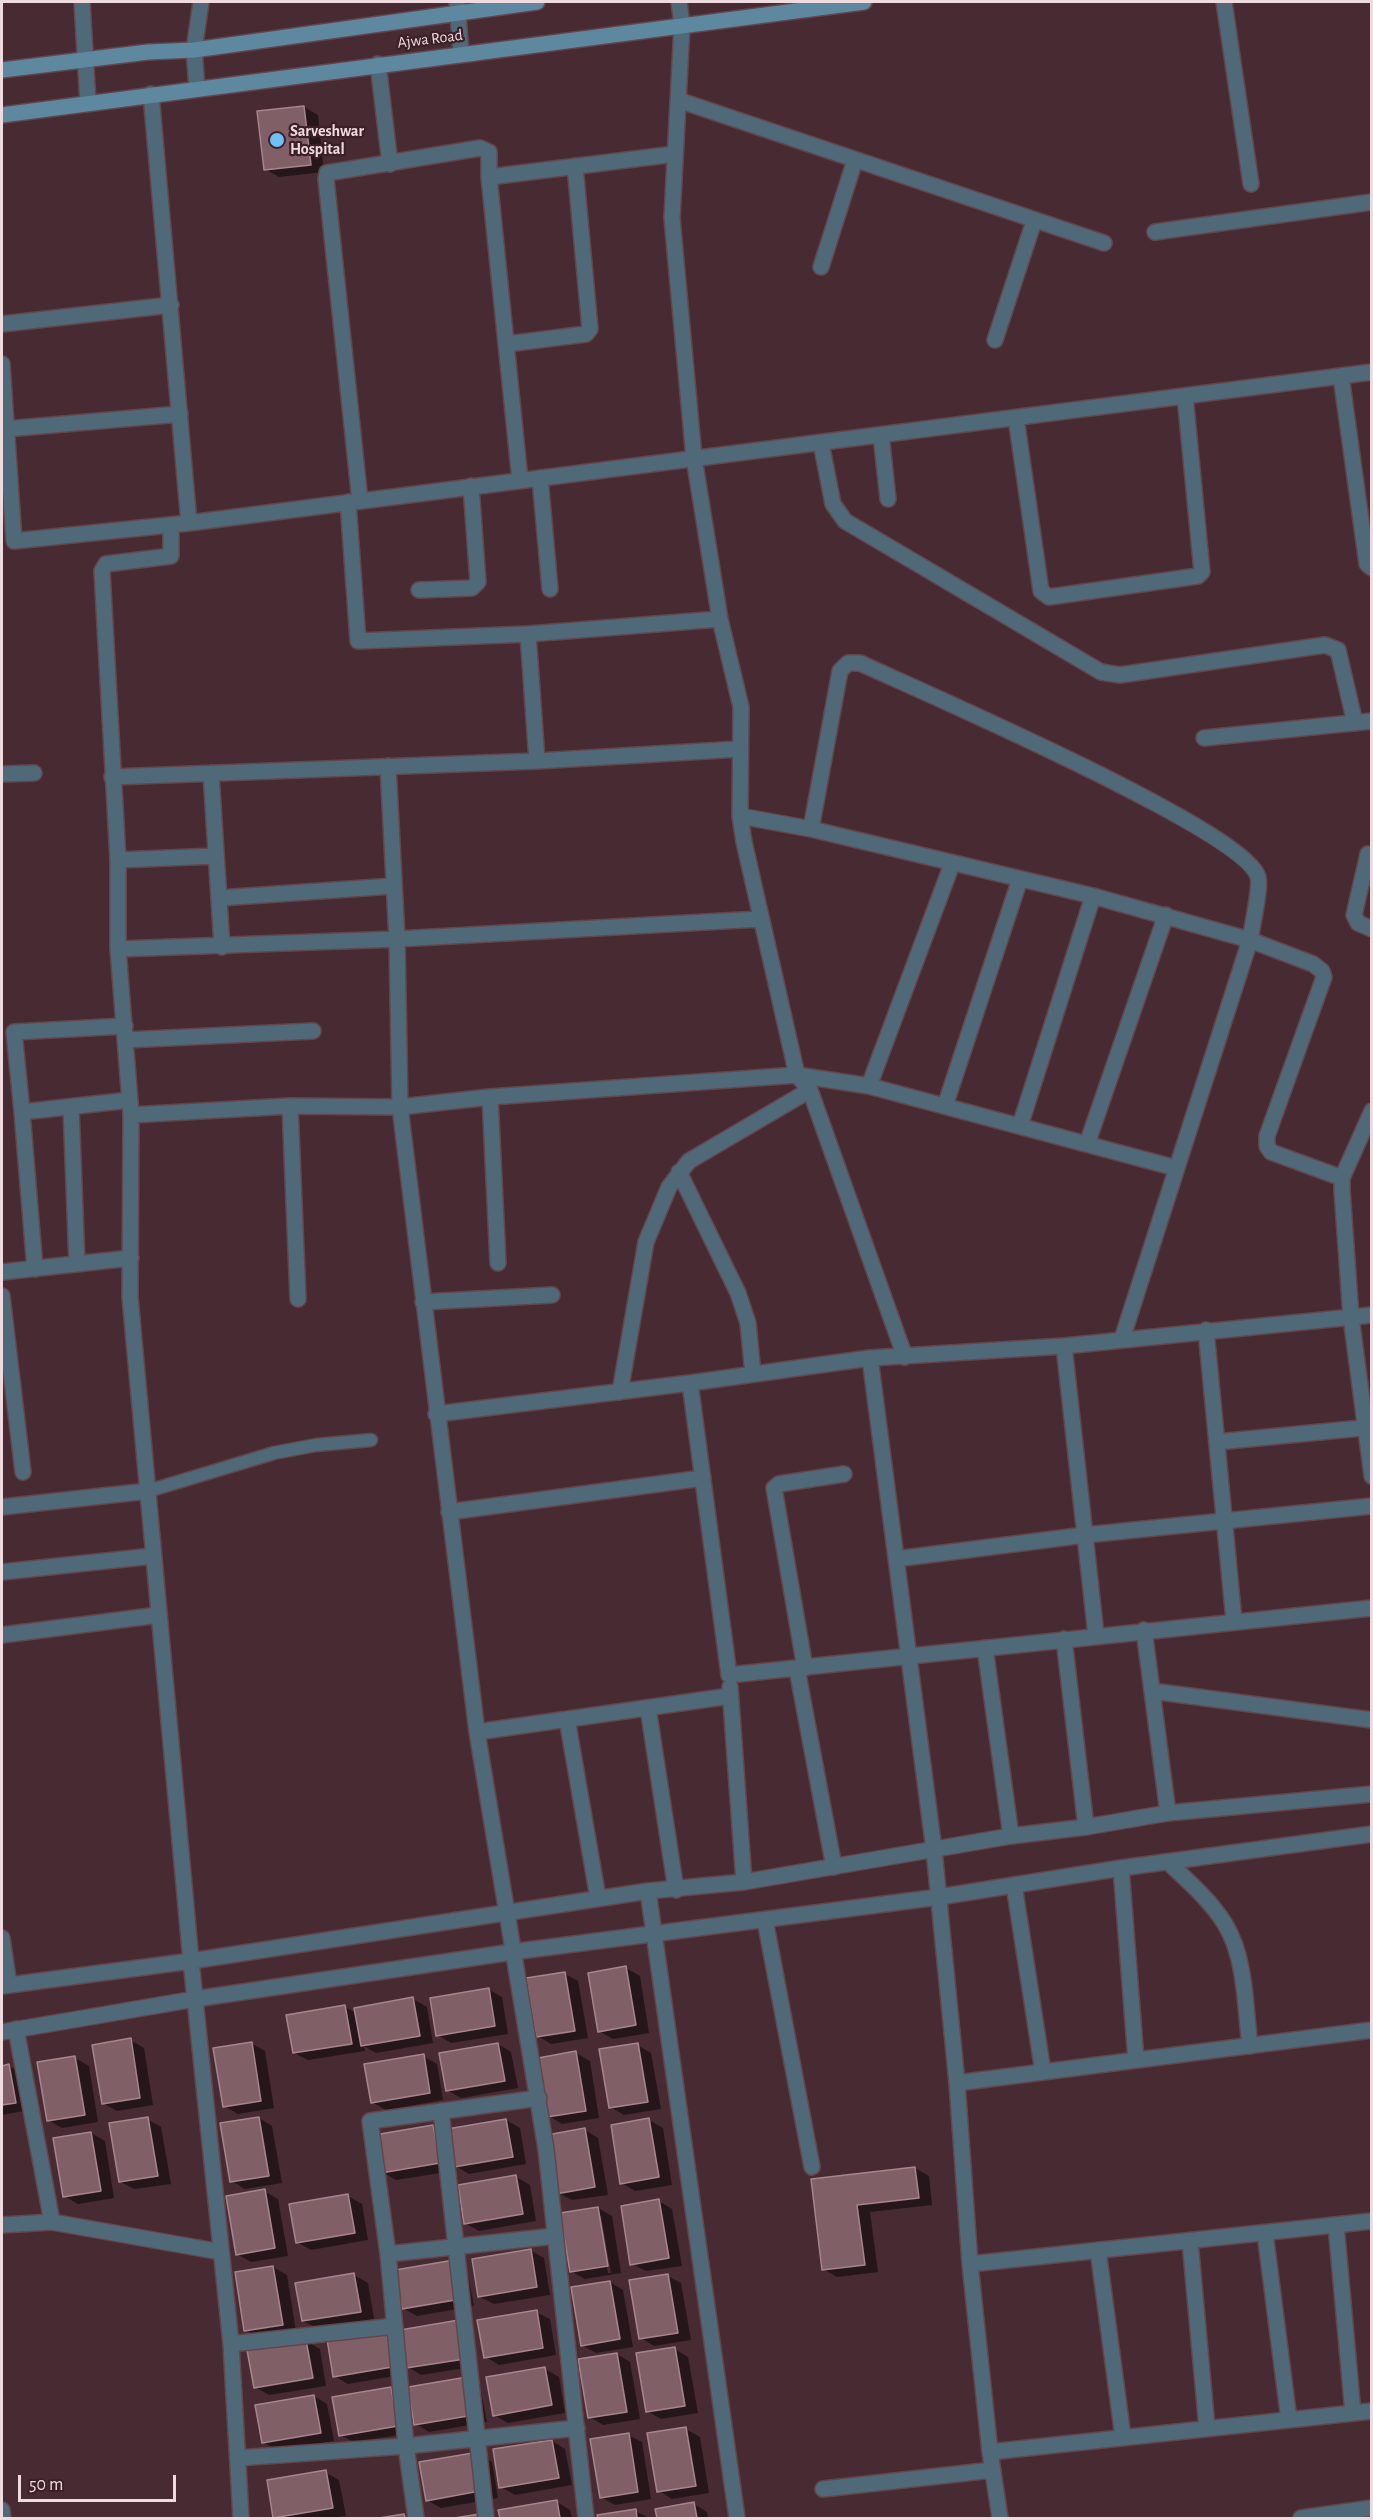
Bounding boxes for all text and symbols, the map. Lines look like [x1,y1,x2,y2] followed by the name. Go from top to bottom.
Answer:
[396,25,464,53] street label: Ajwa Road
[290,121,364,159] place label: Sarveshwar Hospital
[268,131,286,149] marker: Sarveshwar Hospital
[21,2463,178,2501] scale bar
[29,2476,63,2494] text: 50 m

